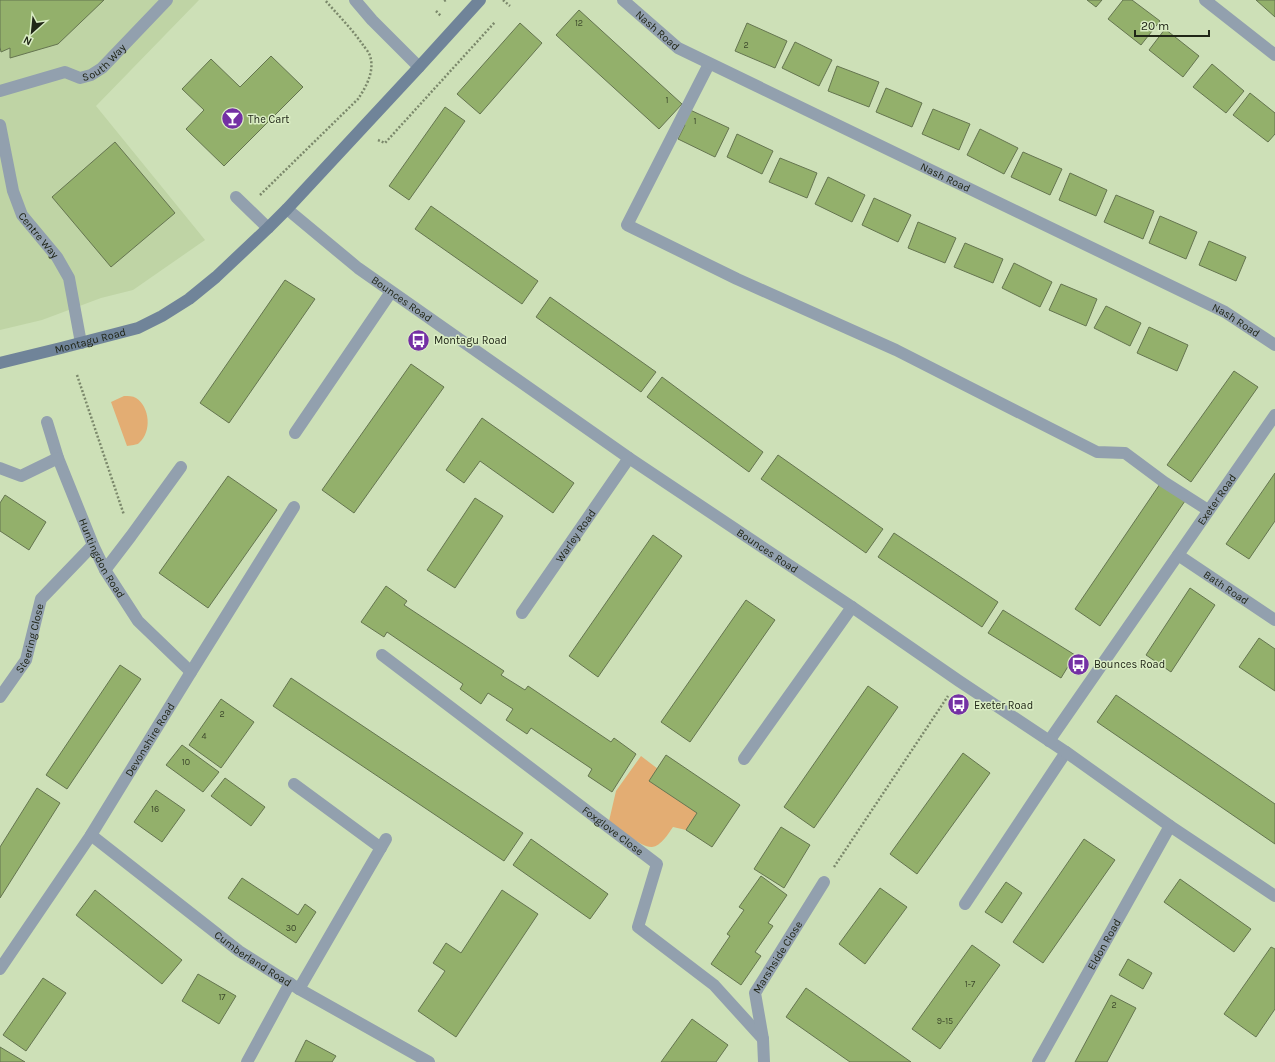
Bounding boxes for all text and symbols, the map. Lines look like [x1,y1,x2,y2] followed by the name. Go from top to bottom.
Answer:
[633,8,682,53] street label: Nash Road
[12,12,52,52] north arrow
[1135,12,1209,38] scale bar
[575,18,583,28] house number: 12
[1141,19,1169,33] text: 20 m
[21,33,34,48] text: N
[743,40,749,50] house number: 2
[81,41,129,84] street label: South Way
[666,95,669,105] house number: 1
[220,106,246,132] bar icon: The Cart
[248,113,289,126] place label: The Cart
[694,116,697,126] house number: 1
[918,160,972,195] street label: Nash Road
[15,210,61,261] street label: Centre Way
[369,273,435,325] street label: Bounces Road
[1210,301,1262,340] street label: Nash Road
[53,325,127,356] street label: Montagu Road
[405,327,431,353] bus stop icon: Montagu Road
[434,334,507,347] place label: Montagu Road
[1195,472,1239,528] street label: Exeter Road
[553,507,599,565] street label: Warley Road
[76,516,127,601] street label: Huntingdon Road
[734,526,801,576] street label: Bounces Road
[1201,568,1251,607] street label: Bath Road
[13,602,47,676] street label: Steering Close
[1066,651,1092,677] bus stop icon: Bounces Road
[1094,658,1165,671] place label: Bounces Road
[946,692,972,718] bus stop icon: Exeter Road
[974,699,1033,712] place label: Exeter Road
[122,700,178,779] street label: Devonshire Road
[219,709,225,719] house number: 2
[201,731,207,741] house number: 4
[182,757,190,767] house number: 10
[579,803,646,859] street label: Foxglove Close
[151,804,159,814] house number: 16
[1085,917,1124,972] street label: Eldon Road
[750,918,805,996] street label: Marshside Close
[286,923,296,933] house number: 30
[212,928,294,990] street label: Cumberland Road
[965,979,976,989] house number: 1-7
[218,992,226,1002] house number: 17
[1111,1000,1117,1010] house number: 2
[937,1016,953,1026] house number: 9-15

